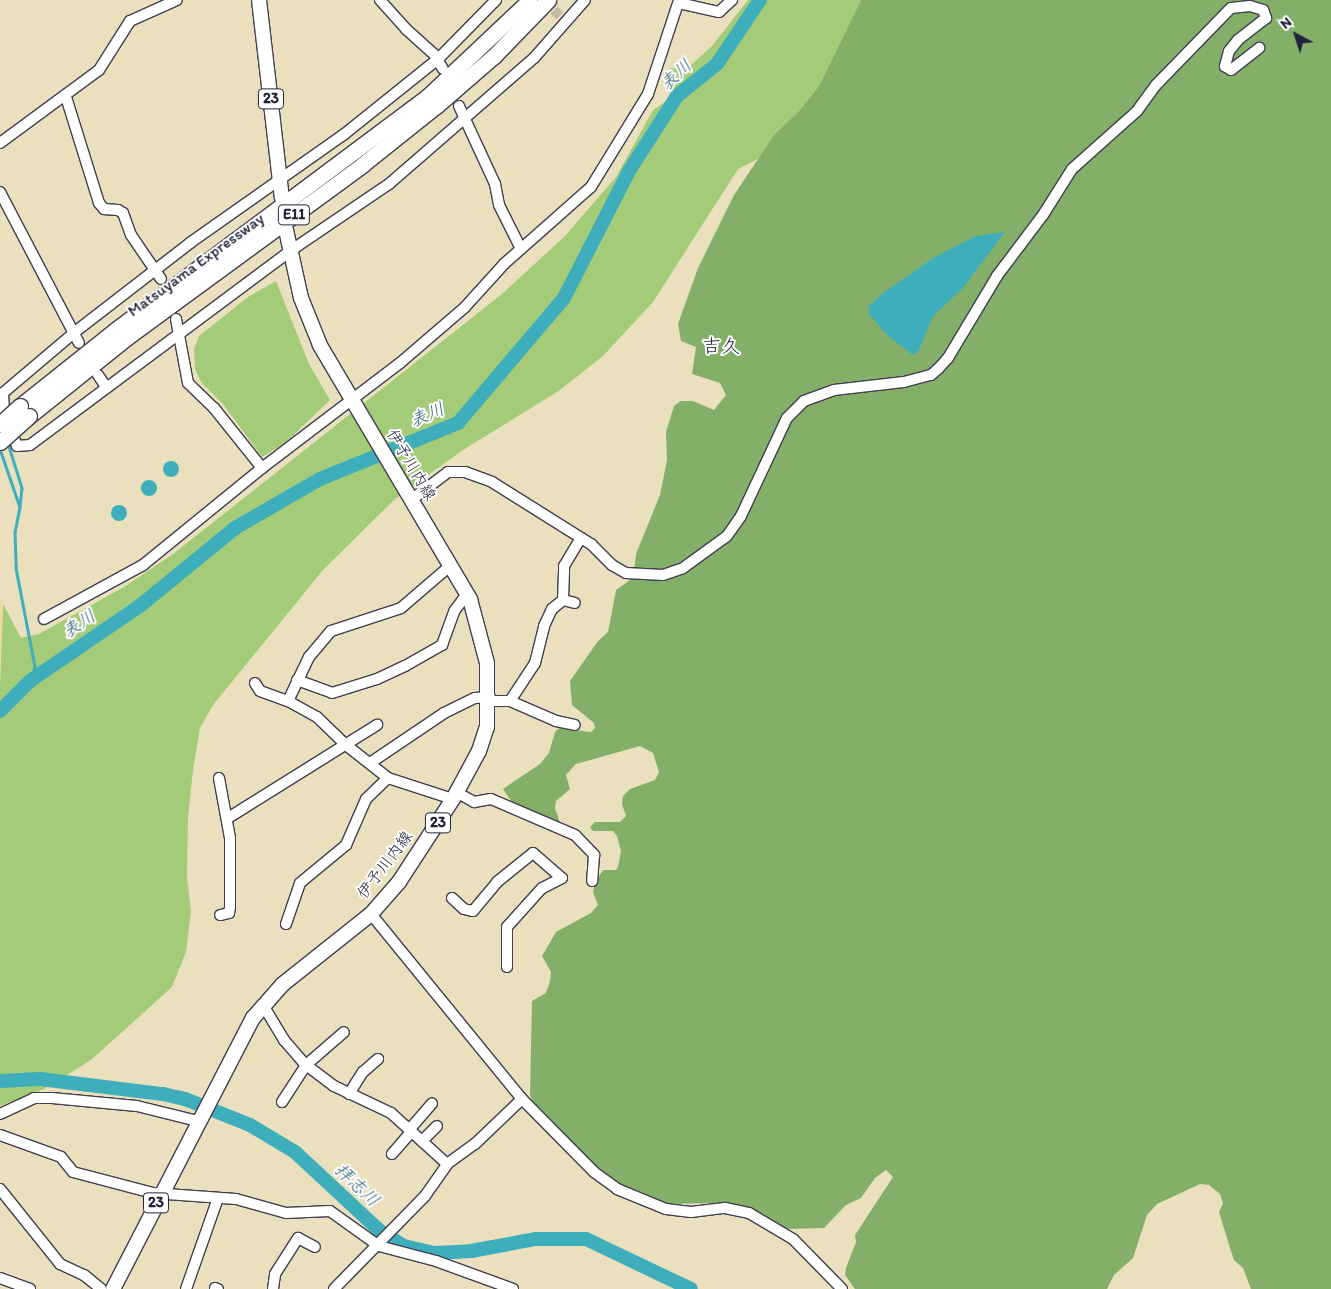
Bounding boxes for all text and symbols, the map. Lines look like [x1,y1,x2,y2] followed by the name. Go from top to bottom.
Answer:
[1271,10,1321,60] north arrow
[1277,14,1295,33] text: N
[655,55,697,95] water label: 表川
[257,86,285,112] road number: 23
[278,202,310,228] road number: E11
[124,209,268,321] street label: Matsuyama Expressway
[702,335,740,357] district label: 吉久
[406,398,448,432] water label: 表川
[382,426,440,504] street label: 伊予川内線
[58,605,100,643] water label: 表川
[424,810,452,836] road number: 23
[353,827,417,903] street label: 伊予川内線
[330,1159,384,1211] water label: 拝志川
[142,1190,170,1216] road number: 23

